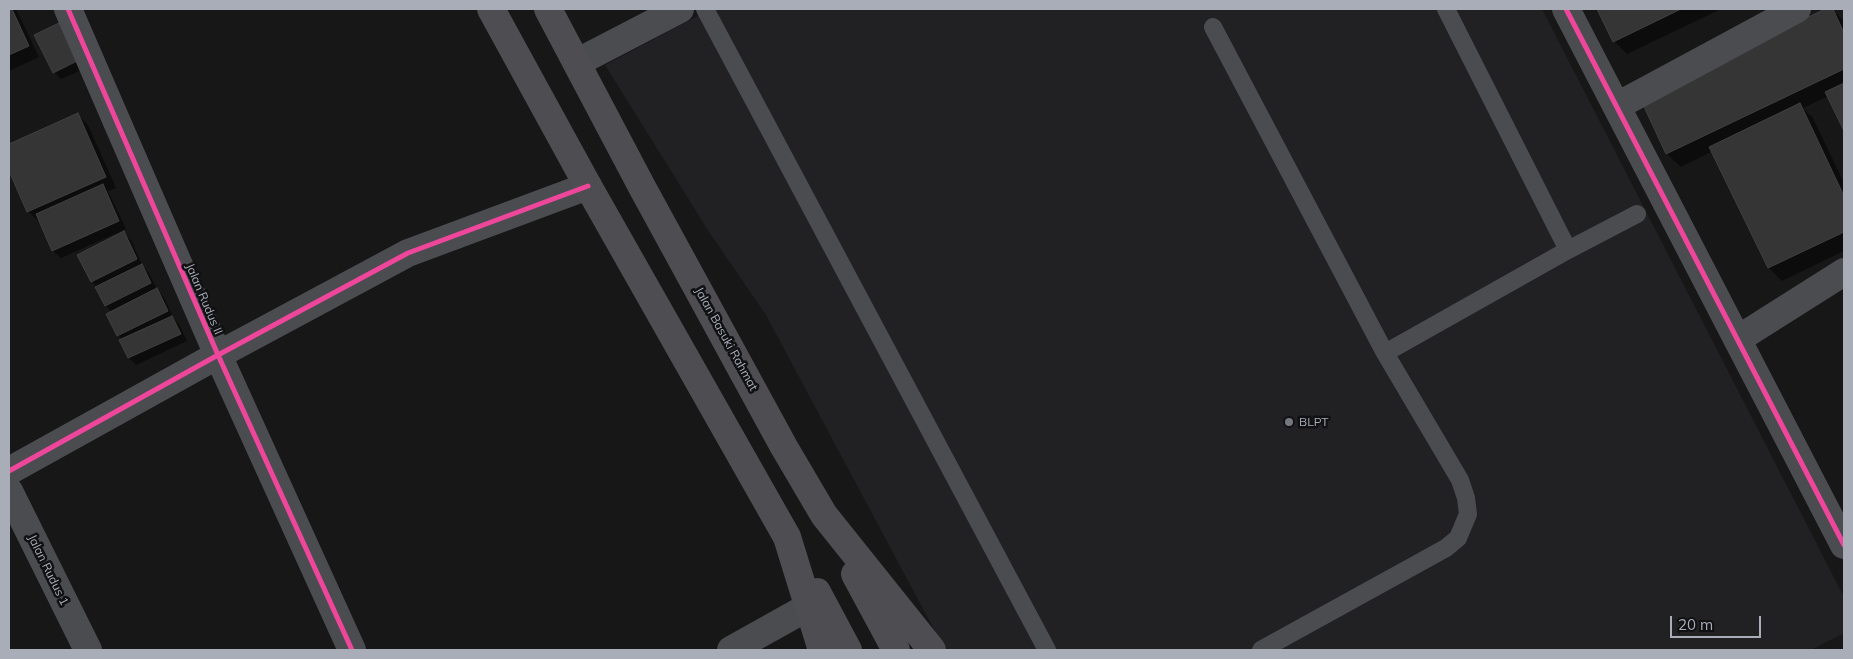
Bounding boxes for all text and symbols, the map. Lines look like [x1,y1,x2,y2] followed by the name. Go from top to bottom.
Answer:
[183,261,225,337] street label: Jalan Rudus II
[692,285,760,393] street label: Jalan Basuki Rahmat
[1299,415,1329,429] place label: BLPT
[1283,416,1295,428] marker: BLPT
[25,532,71,608] street label: Jalan Rudus 1
[1673,606,1764,638] scale bar
[1678,615,1713,634] text: 20 m

